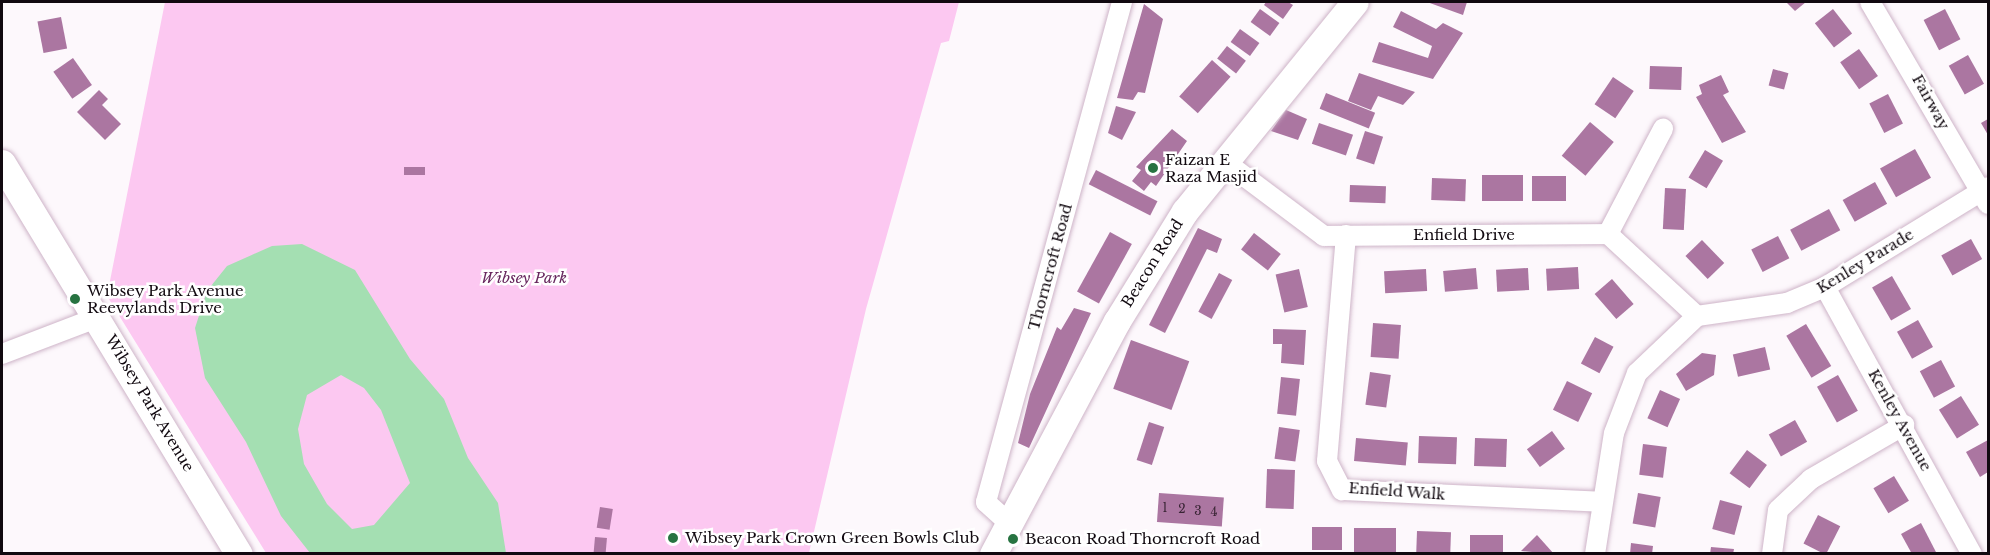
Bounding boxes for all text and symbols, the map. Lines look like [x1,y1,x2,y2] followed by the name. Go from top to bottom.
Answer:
[1909,71,1953,133] street label: Fairway
[1165,150,1257,185] place label: Faizan E Raza Masjid
[1146,161,1160,175] marker: Faizan E Raza Masjid
[1024,202,1076,332] street label: Thorncroft Road
[1118,215,1186,311] street label: Beacon Road
[1813,225,1917,297] street label: Kenley Parade
[1413,226,1515,244] street label: Enfield Drive
[481,269,567,287] park label: Wibsey Park
[87,281,245,316] place label: Wibsey Park Avenue Reevylands Drive
[68,292,82,306] marker: Wibsey Park Avenue Reevylands Drive
[102,331,198,475] street label: Wibsey Park Avenue
[1864,366,1936,474] street label: Kenley Avenue
[1348,479,1446,503] street label: Enfield Walk
[1162,501,1168,515] house number: 1
[1178,502,1186,516] house number: 2
[1194,504,1202,518] house number: 3
[1210,505,1218,519] house number: 4
[685,529,980,547] place label: Wibsey Park Crown Green Bowls Club
[1025,530,1261,548] place label: Beacon Road Thorncroft Road
[666,531,680,545] marker: Wibsey Park Crown Green Bowls Club
[1006,532,1020,546] marker: Beacon Road Thorncroft Road

